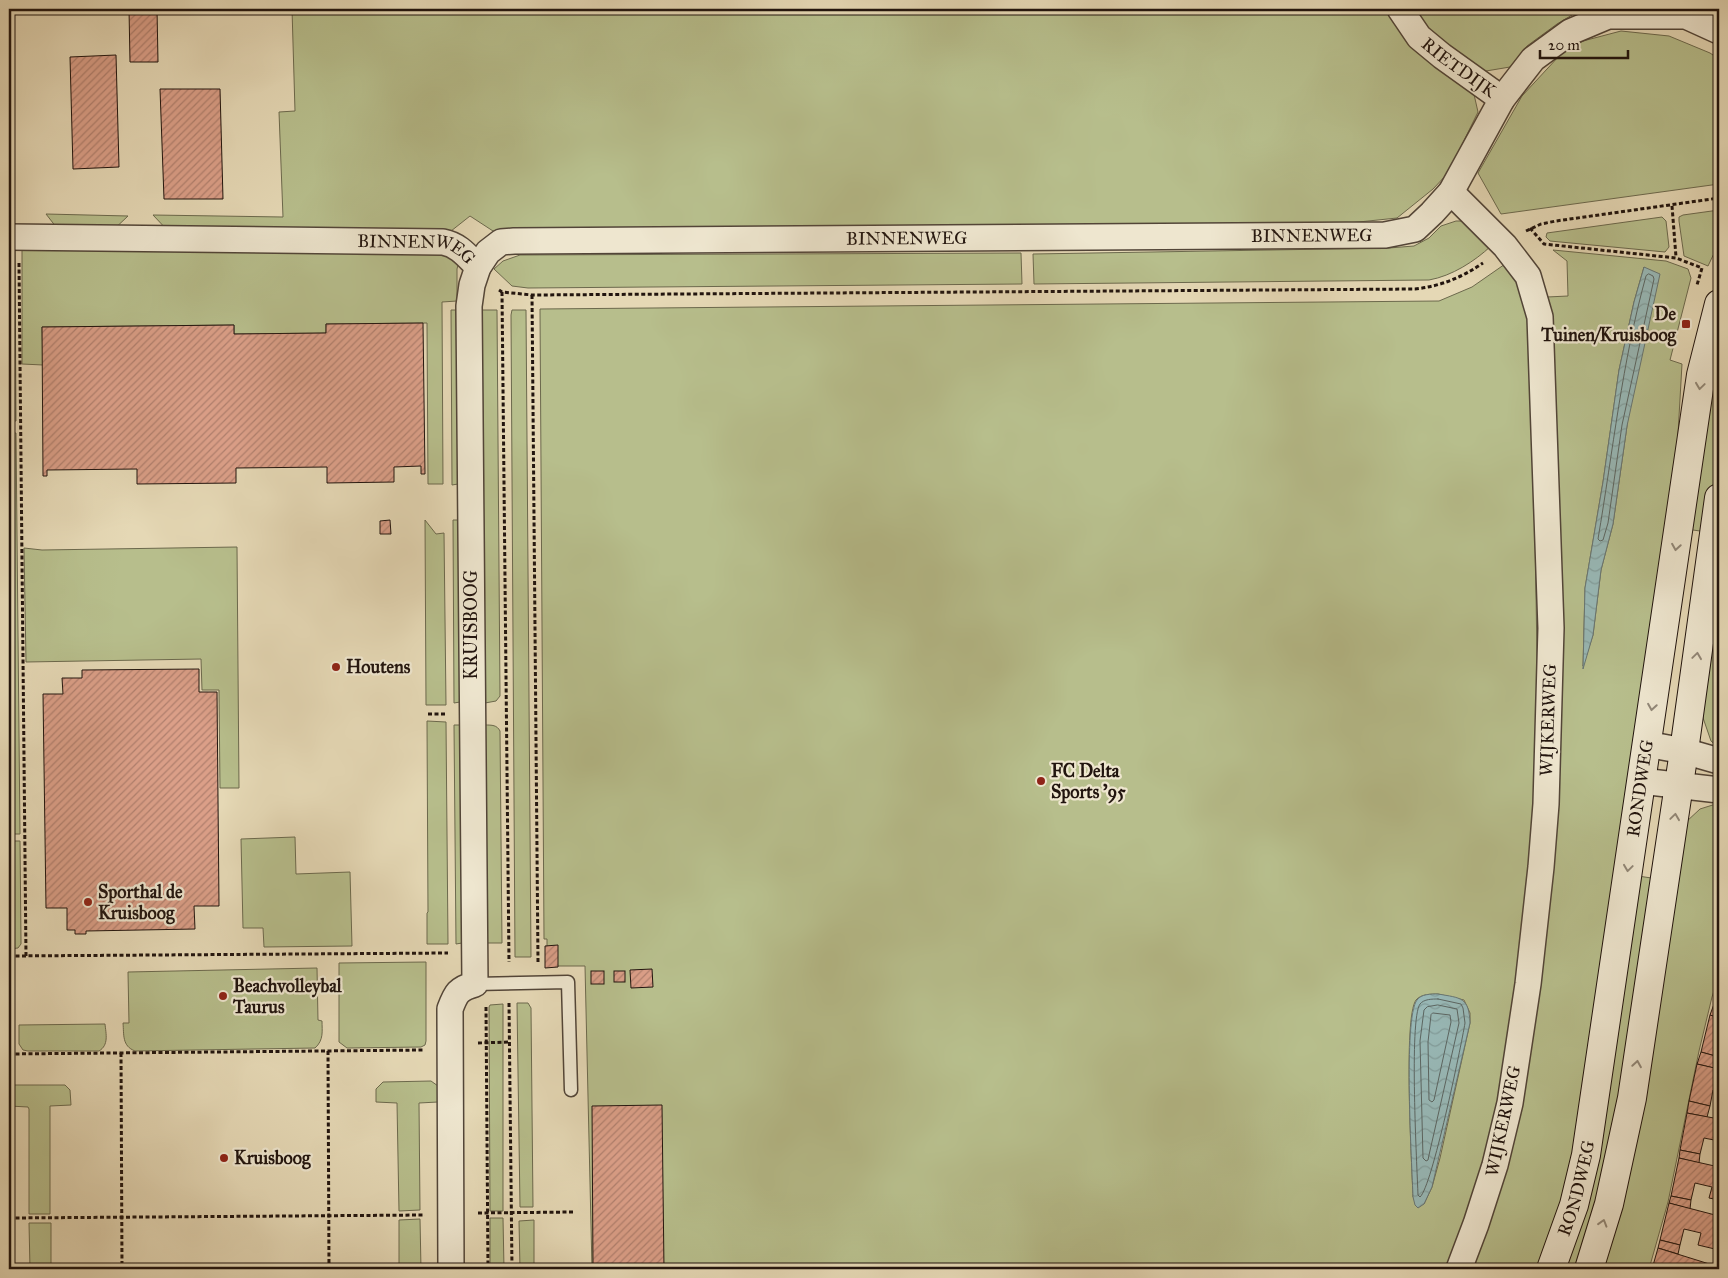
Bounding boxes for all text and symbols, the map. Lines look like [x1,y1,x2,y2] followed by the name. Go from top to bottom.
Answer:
[1540,28,1628,60] scale bar
[1417,33,1501,103] street label: RIETDIJK
[1548,36,1580,54] text: 20 m
[1251,224,1373,247] street label: BINNENWEG
[846,227,968,250] street label: BINNENWEG
[357,230,480,269] street label: BINNENWEG
[1540,303,1677,347] place label: De Tuinen/Kruisboog
[1680,318,1692,330] marker: De Tuinen/Kruisboog
[1695,382,1706,390] one-way arrow
[1672,542,1682,551] one-way arrow
[460,570,482,680] street label: KRUISBOOG
[1692,651,1702,660] one-way arrow
[346,656,411,678] place label: Houtens
[330,661,342,673] marker: Houtens
[1535,663,1562,777] street label: WIJKERWEG
[1647,704,1658,712] one-way arrow
[1622,738,1658,839] street label: RONDWEG
[1051,760,1126,804] place label: FC Delta Sports '95
[1035,775,1047,787] marker: FC Delta Sports '95
[1669,812,1679,821] one-way arrow
[1623,864,1634,872] one-way arrow
[98,881,183,925] place label: Sporthal de Kruisboog
[82,896,94,908] marker: Sporthal de Kruisboog
[232,975,343,1018] place label: Beachvolleybal Taurus
[217,990,229,1002] marker: Beachvolleybal Taurus
[1632,1060,1642,1068] one-way arrow
[1481,1064,1526,1179] street label: WIJKERWEG
[1553,1139,1599,1239] street label: RONDWEG
[234,1147,311,1170] place label: Kruisboog
[218,1152,230,1164] marker: Kruisboog
[1598,1219,1608,1227] one-way arrow

